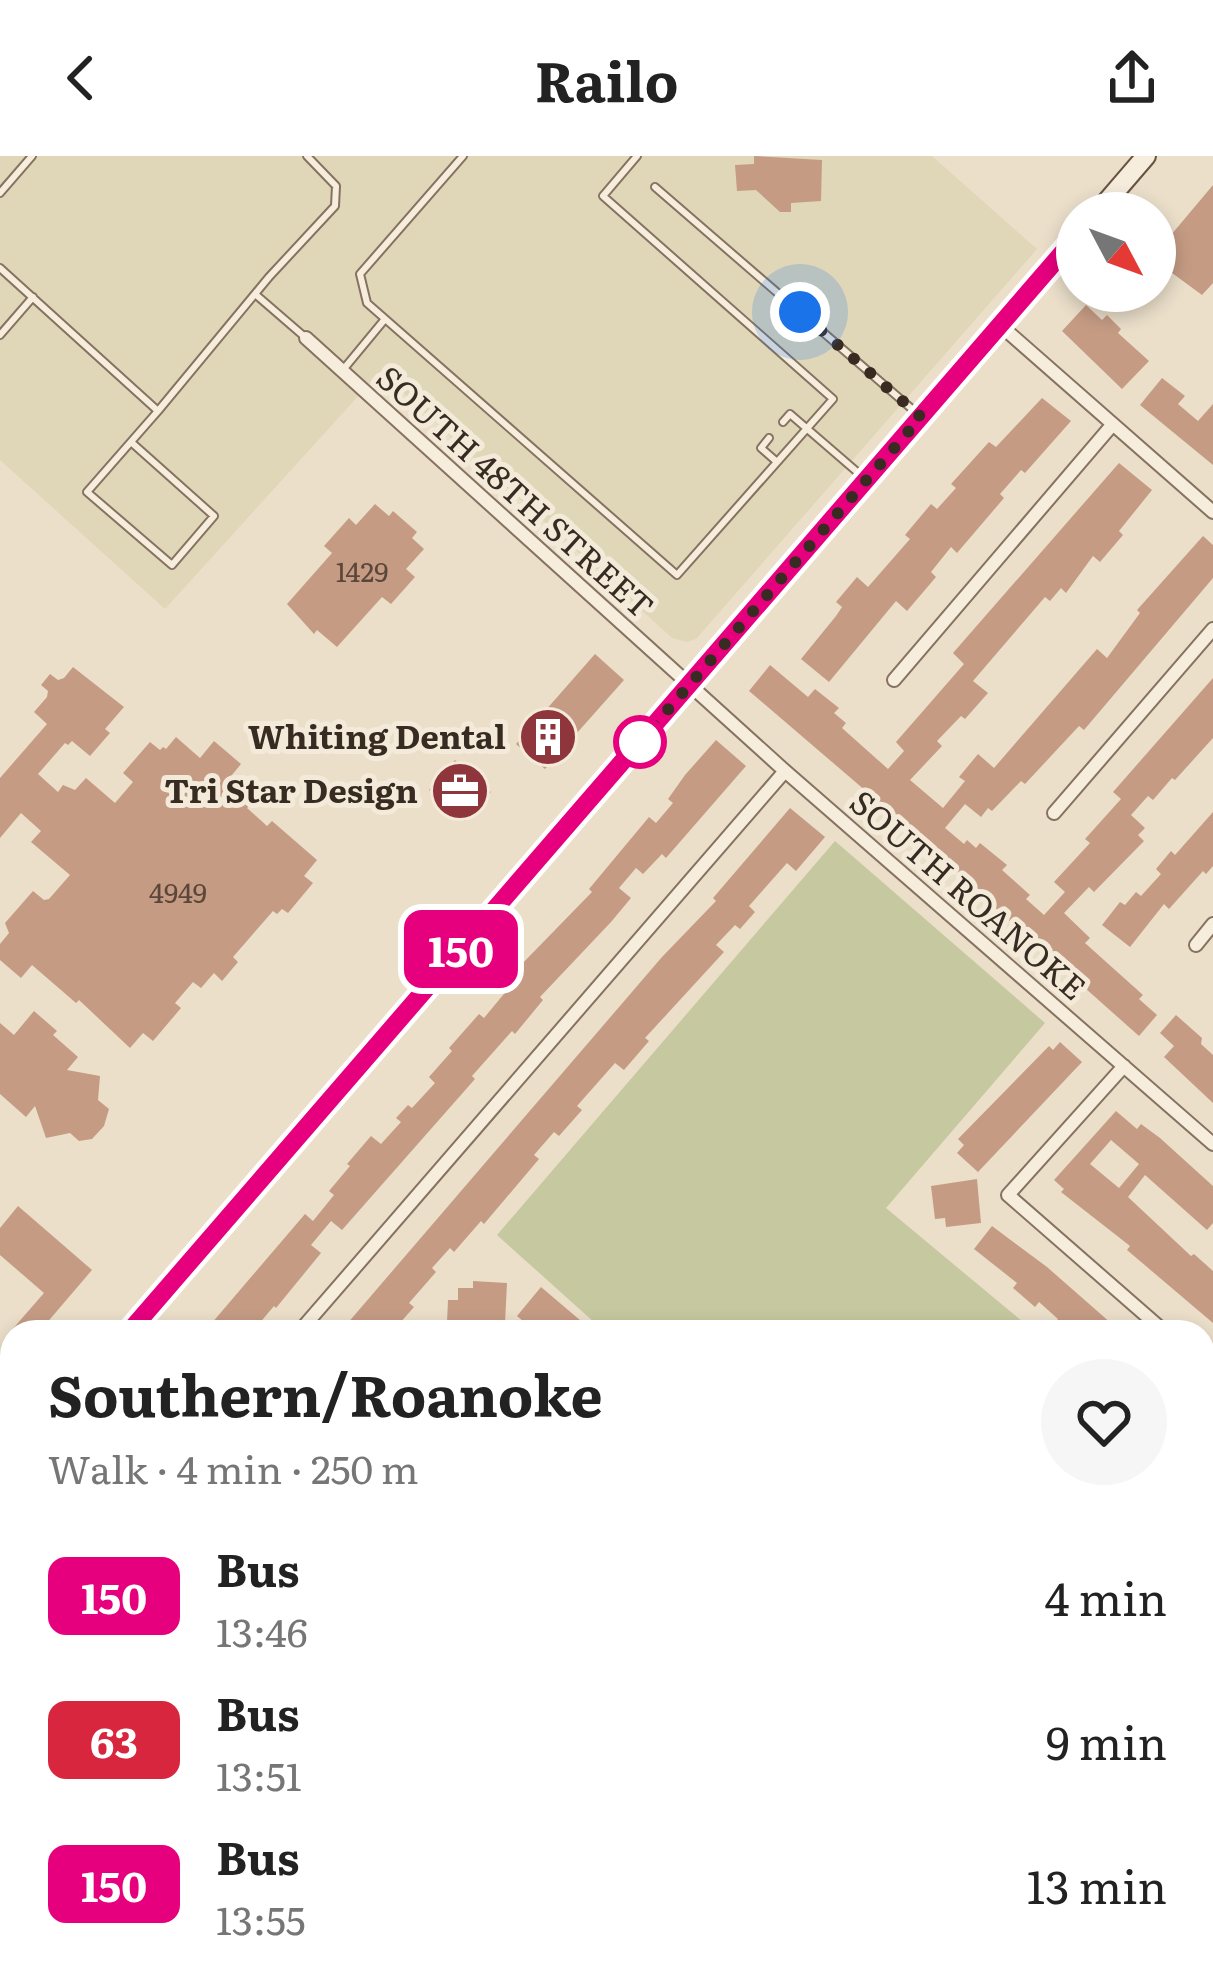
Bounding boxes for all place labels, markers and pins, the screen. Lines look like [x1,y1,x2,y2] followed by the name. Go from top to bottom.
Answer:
[517,706,579,768] building icon: Whiting Dental
[248,710,506,759] place label: Whiting Dental
[615,717,665,767] unlabelled marker
[429,760,491,822] office icon: Tri Star Design
[164,764,418,813] place label: Tri Star Design

